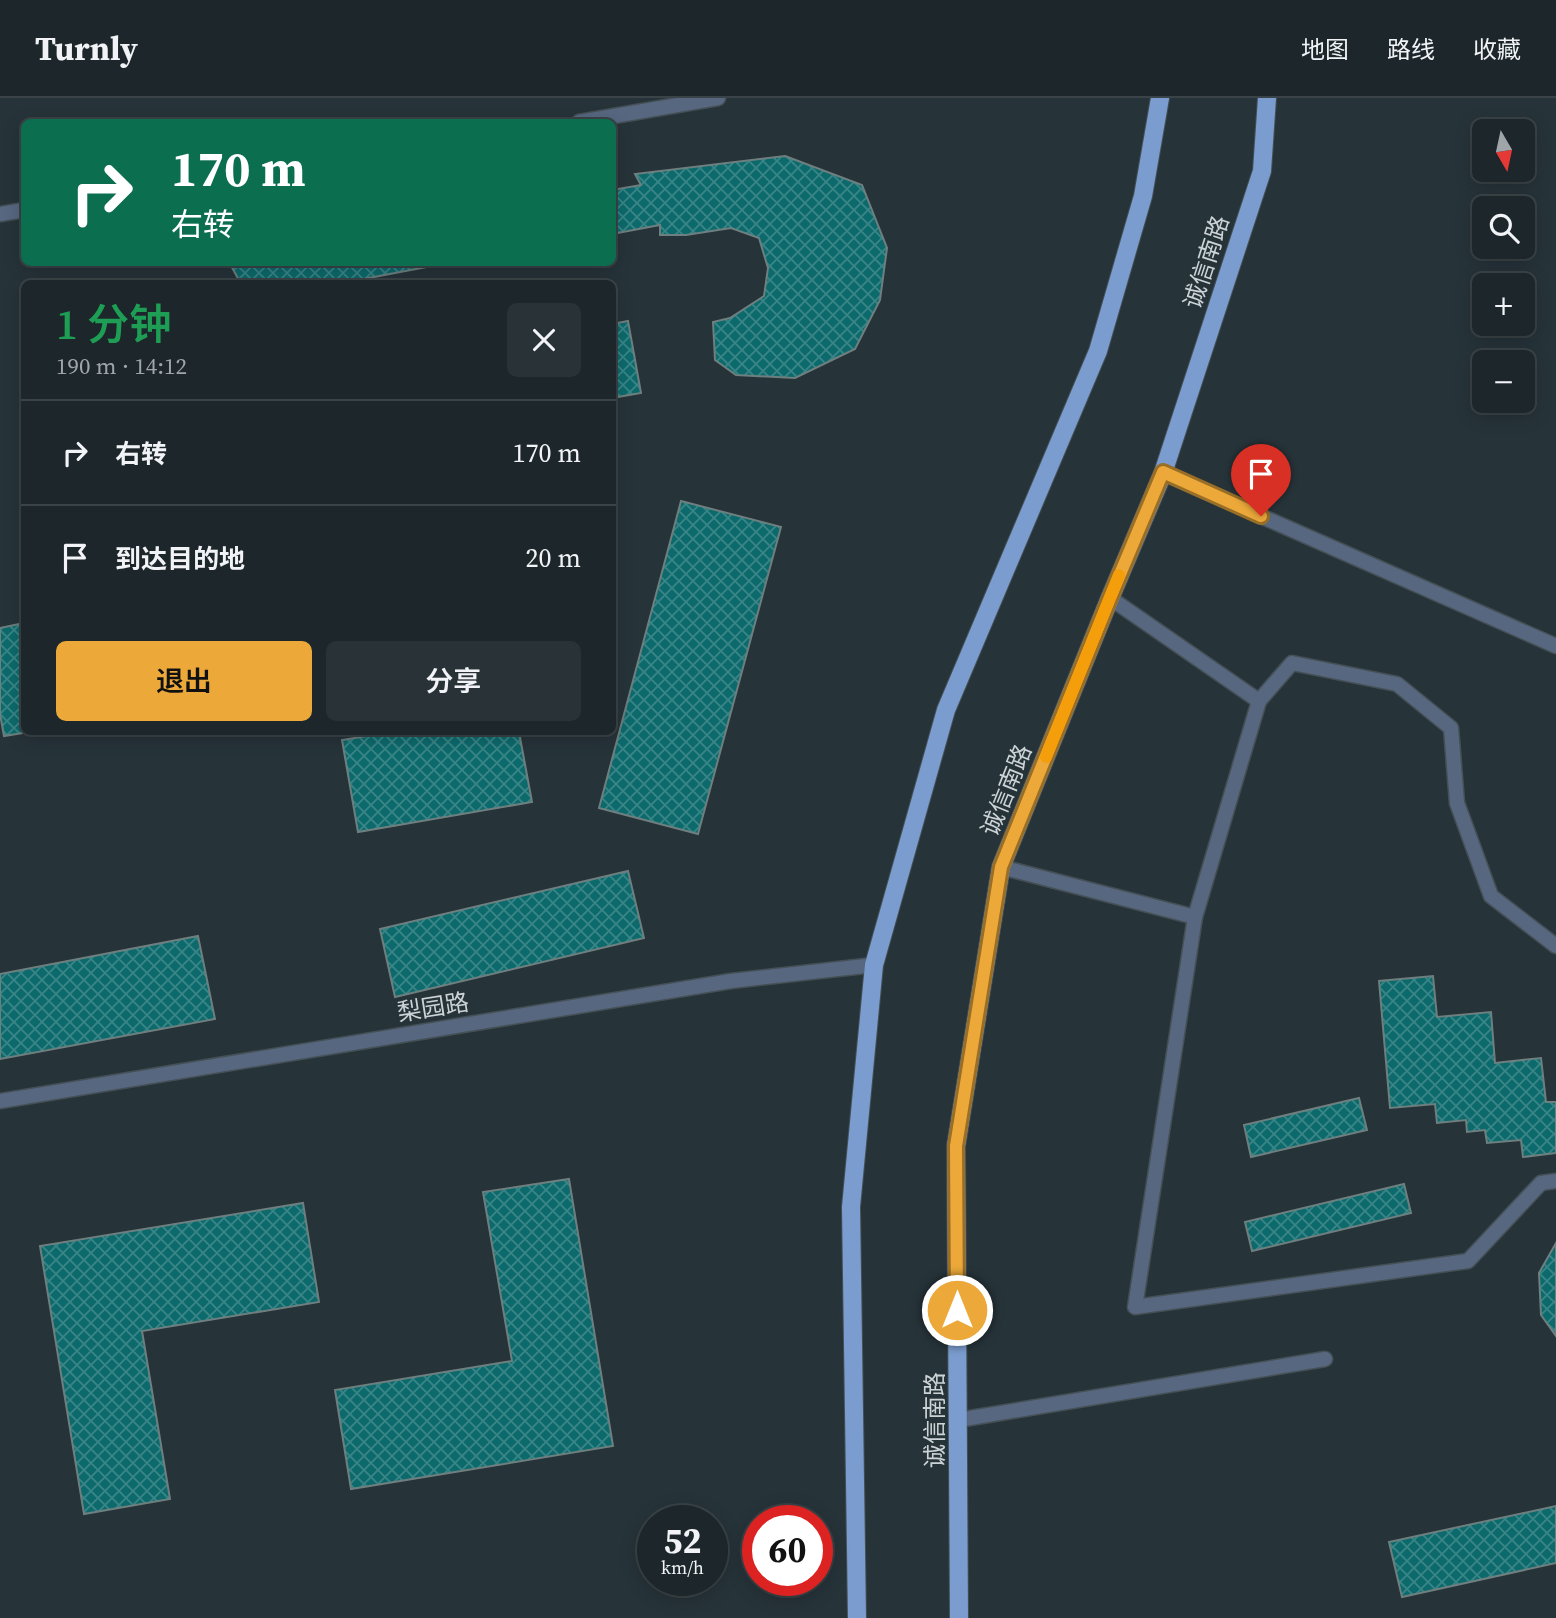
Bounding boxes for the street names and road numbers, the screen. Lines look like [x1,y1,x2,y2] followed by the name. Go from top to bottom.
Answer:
[1175,211,1237,313] street label: 诚信南路
[973,739,1039,841] street label: 诚信南路
[395,985,471,1029] street label: 梨园路
[918,1372,951,1468] street label: 诚信南路

